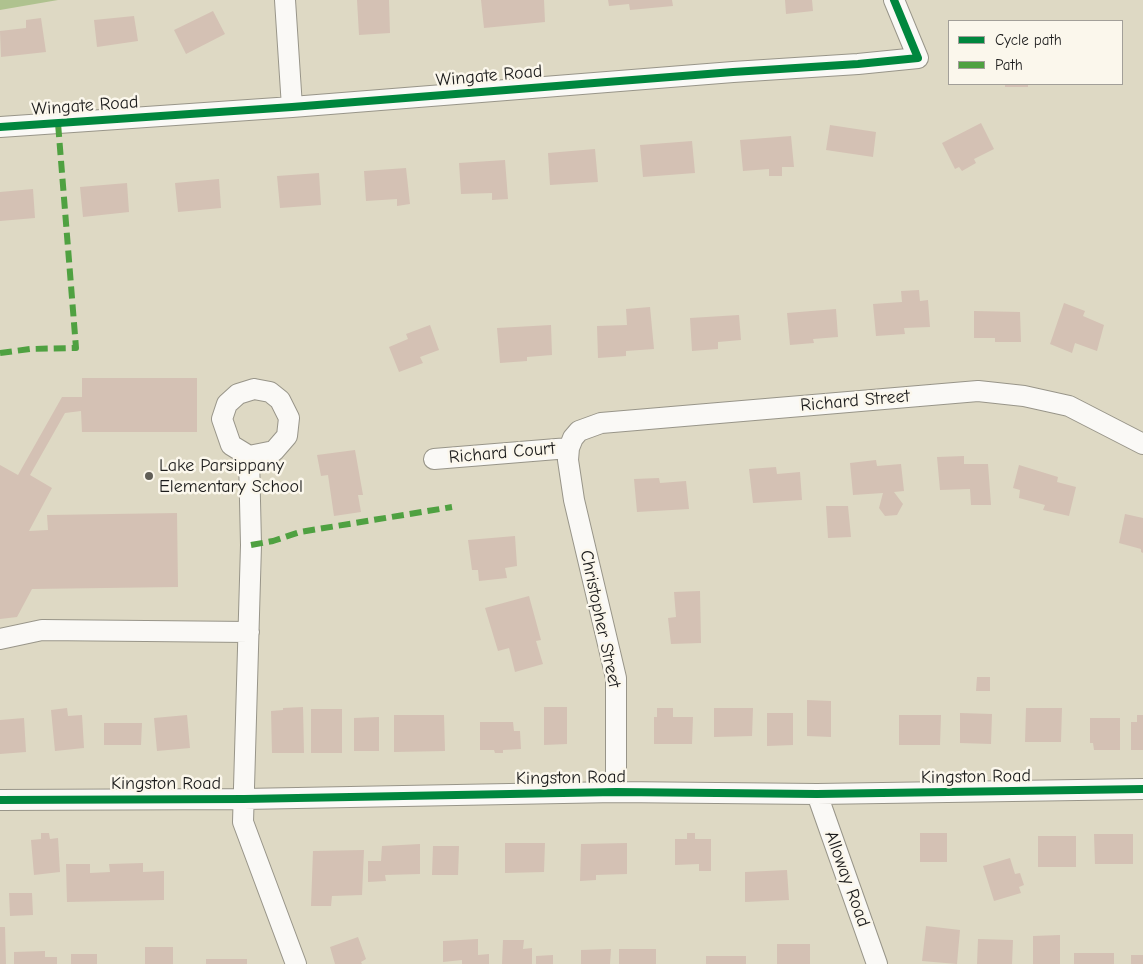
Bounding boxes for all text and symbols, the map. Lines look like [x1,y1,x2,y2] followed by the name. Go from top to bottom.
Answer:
[948,20,1123,85] legend
[995,31,1062,49] text: Cycle path
[995,56,1023,74] text: Path
[435,61,543,91] street label: Wingate Road
[31,91,139,121] street label: Wingate Road
[799,385,911,417] street label: Richard Street
[448,438,556,468] street label: Richard Court
[159,455,303,498] place label: Lake Parsippany Elementary School
[143,470,155,482] marker: Lake Parsippany Elementary School
[575,548,625,690] street label: Christopher Street
[921,765,1031,789] street label: Kingston Road
[516,766,626,790] street label: Kingston Road
[111,773,221,795] street label: Kingston Road
[820,828,874,930] street label: Alloway Road

